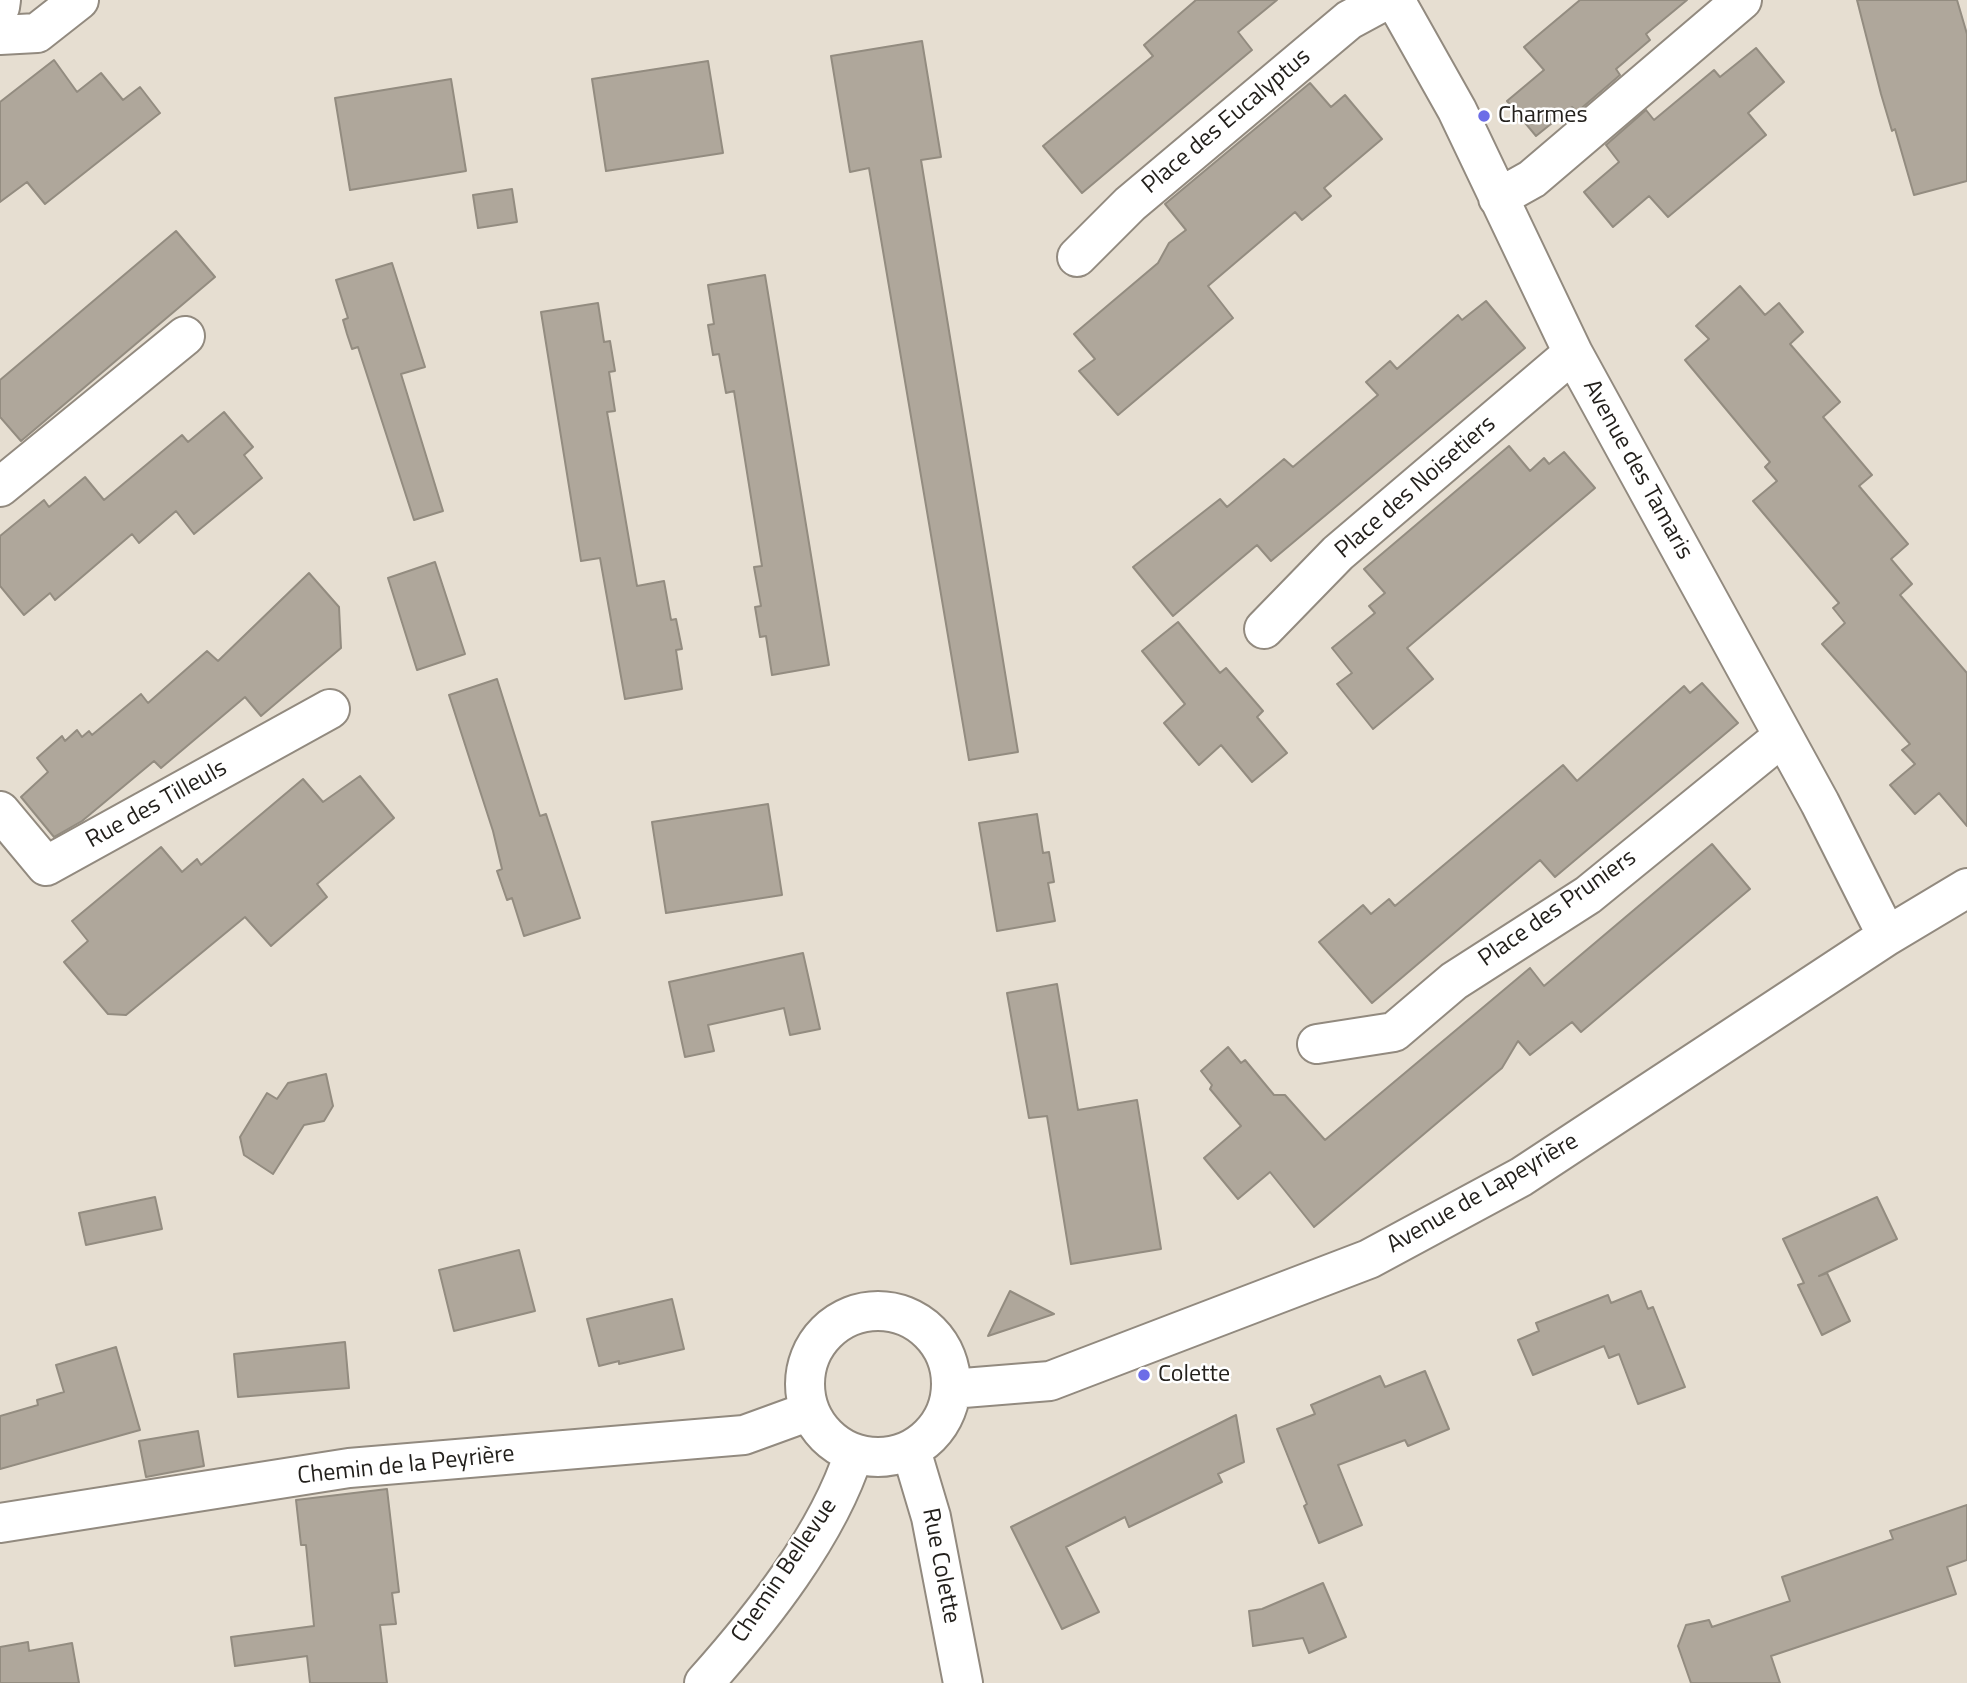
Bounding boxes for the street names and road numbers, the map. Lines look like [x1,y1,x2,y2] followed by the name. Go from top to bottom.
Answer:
[1137,43,1317,201] street label: Place des Eucalyptus
[1576,375,1698,565] street label: Avenue des Tamaris
[1330,410,1502,566] street label: Place des Noisetiers
[82,754,232,856] street label: Rue des Tilleuls
[1474,844,1642,974] street label: Place des Pruniers
[1382,1128,1584,1260] street label: Avenue de Lapeyrière
[296,1440,516,1492] street label: Chemin de la Peyrière
[726,1493,844,1649] street label: Chemin Bellevue
[915,1506,965,1626] street label: Rue Colette

